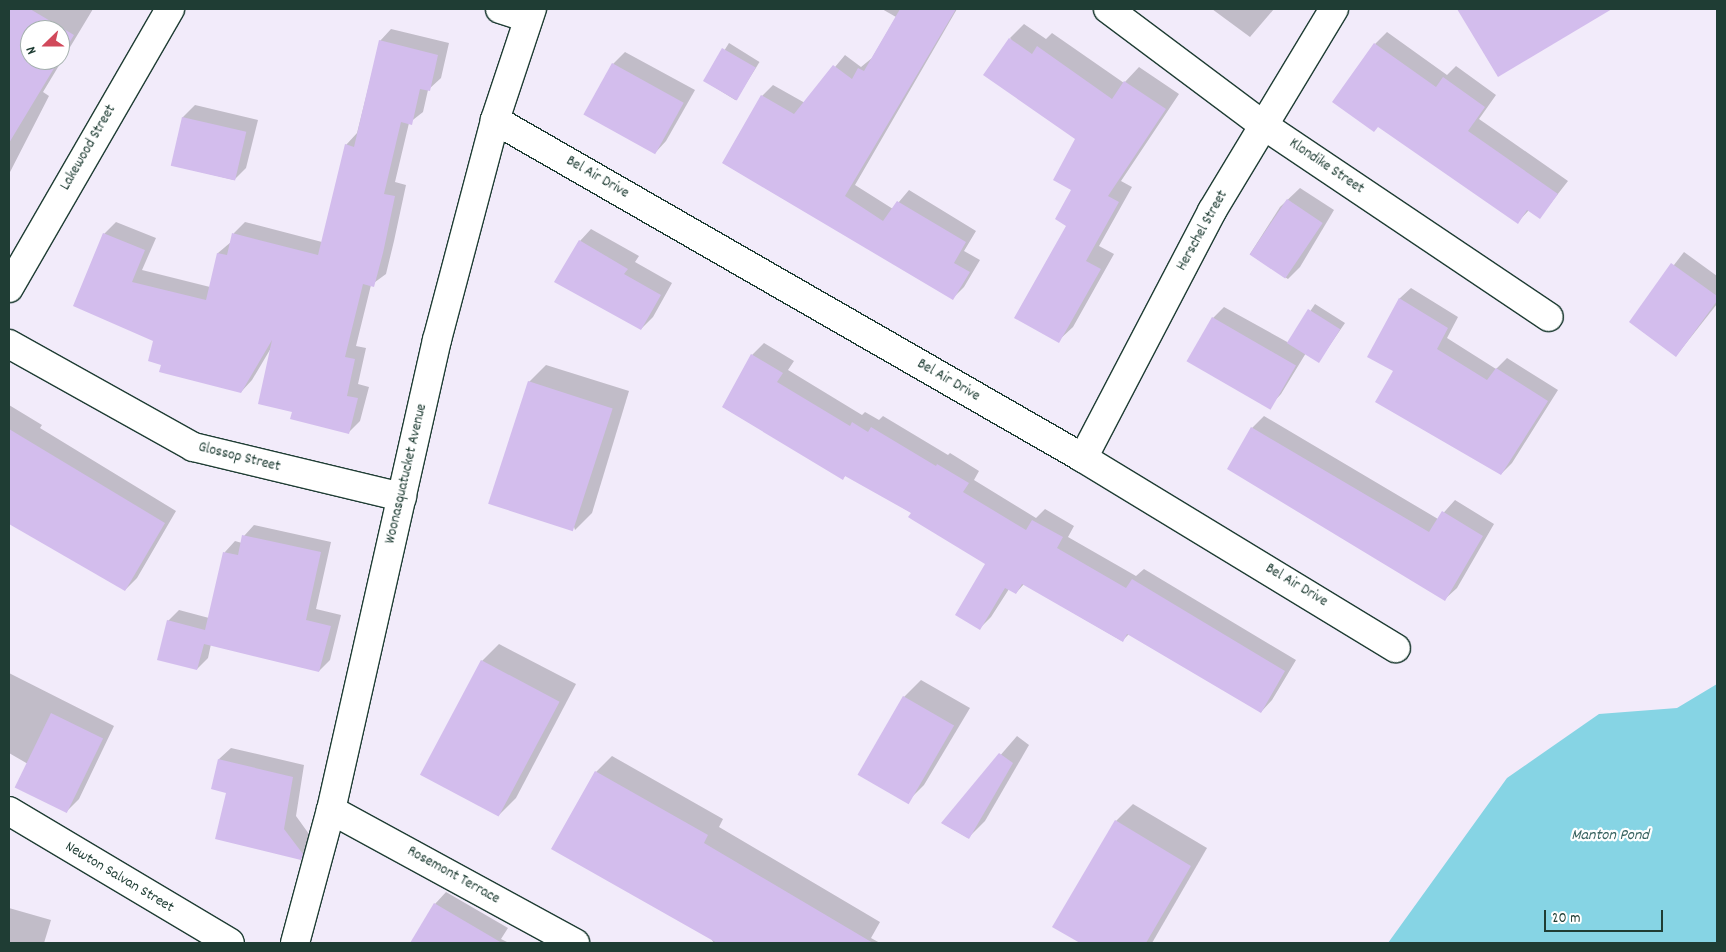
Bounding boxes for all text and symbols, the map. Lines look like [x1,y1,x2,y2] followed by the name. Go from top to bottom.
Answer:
[20,20,70,70] north arrow
[21,43,43,57] text: N
[57,102,121,194] street label: Lakewood Street
[1285,135,1367,199] street label: Klondike Street
[562,153,632,203] street label: Bel Air Drive
[1174,188,1232,274] street label: Herschel Street
[913,356,983,406] street label: Bel Air Drive
[382,402,432,546] street label: Woonasquatucket Avenue
[196,439,282,477] street label: Glossop Street
[1262,560,1330,612] street label: Bel Air Drive
[1571,826,1649,846] water label: Manton Pond
[61,838,177,918] street label: Newton Salvan Street
[404,843,502,909] street label: Rosemont Terrace
[1546,900,1665,932] scale bar
[1552,908,1580,930] text: 20 m

